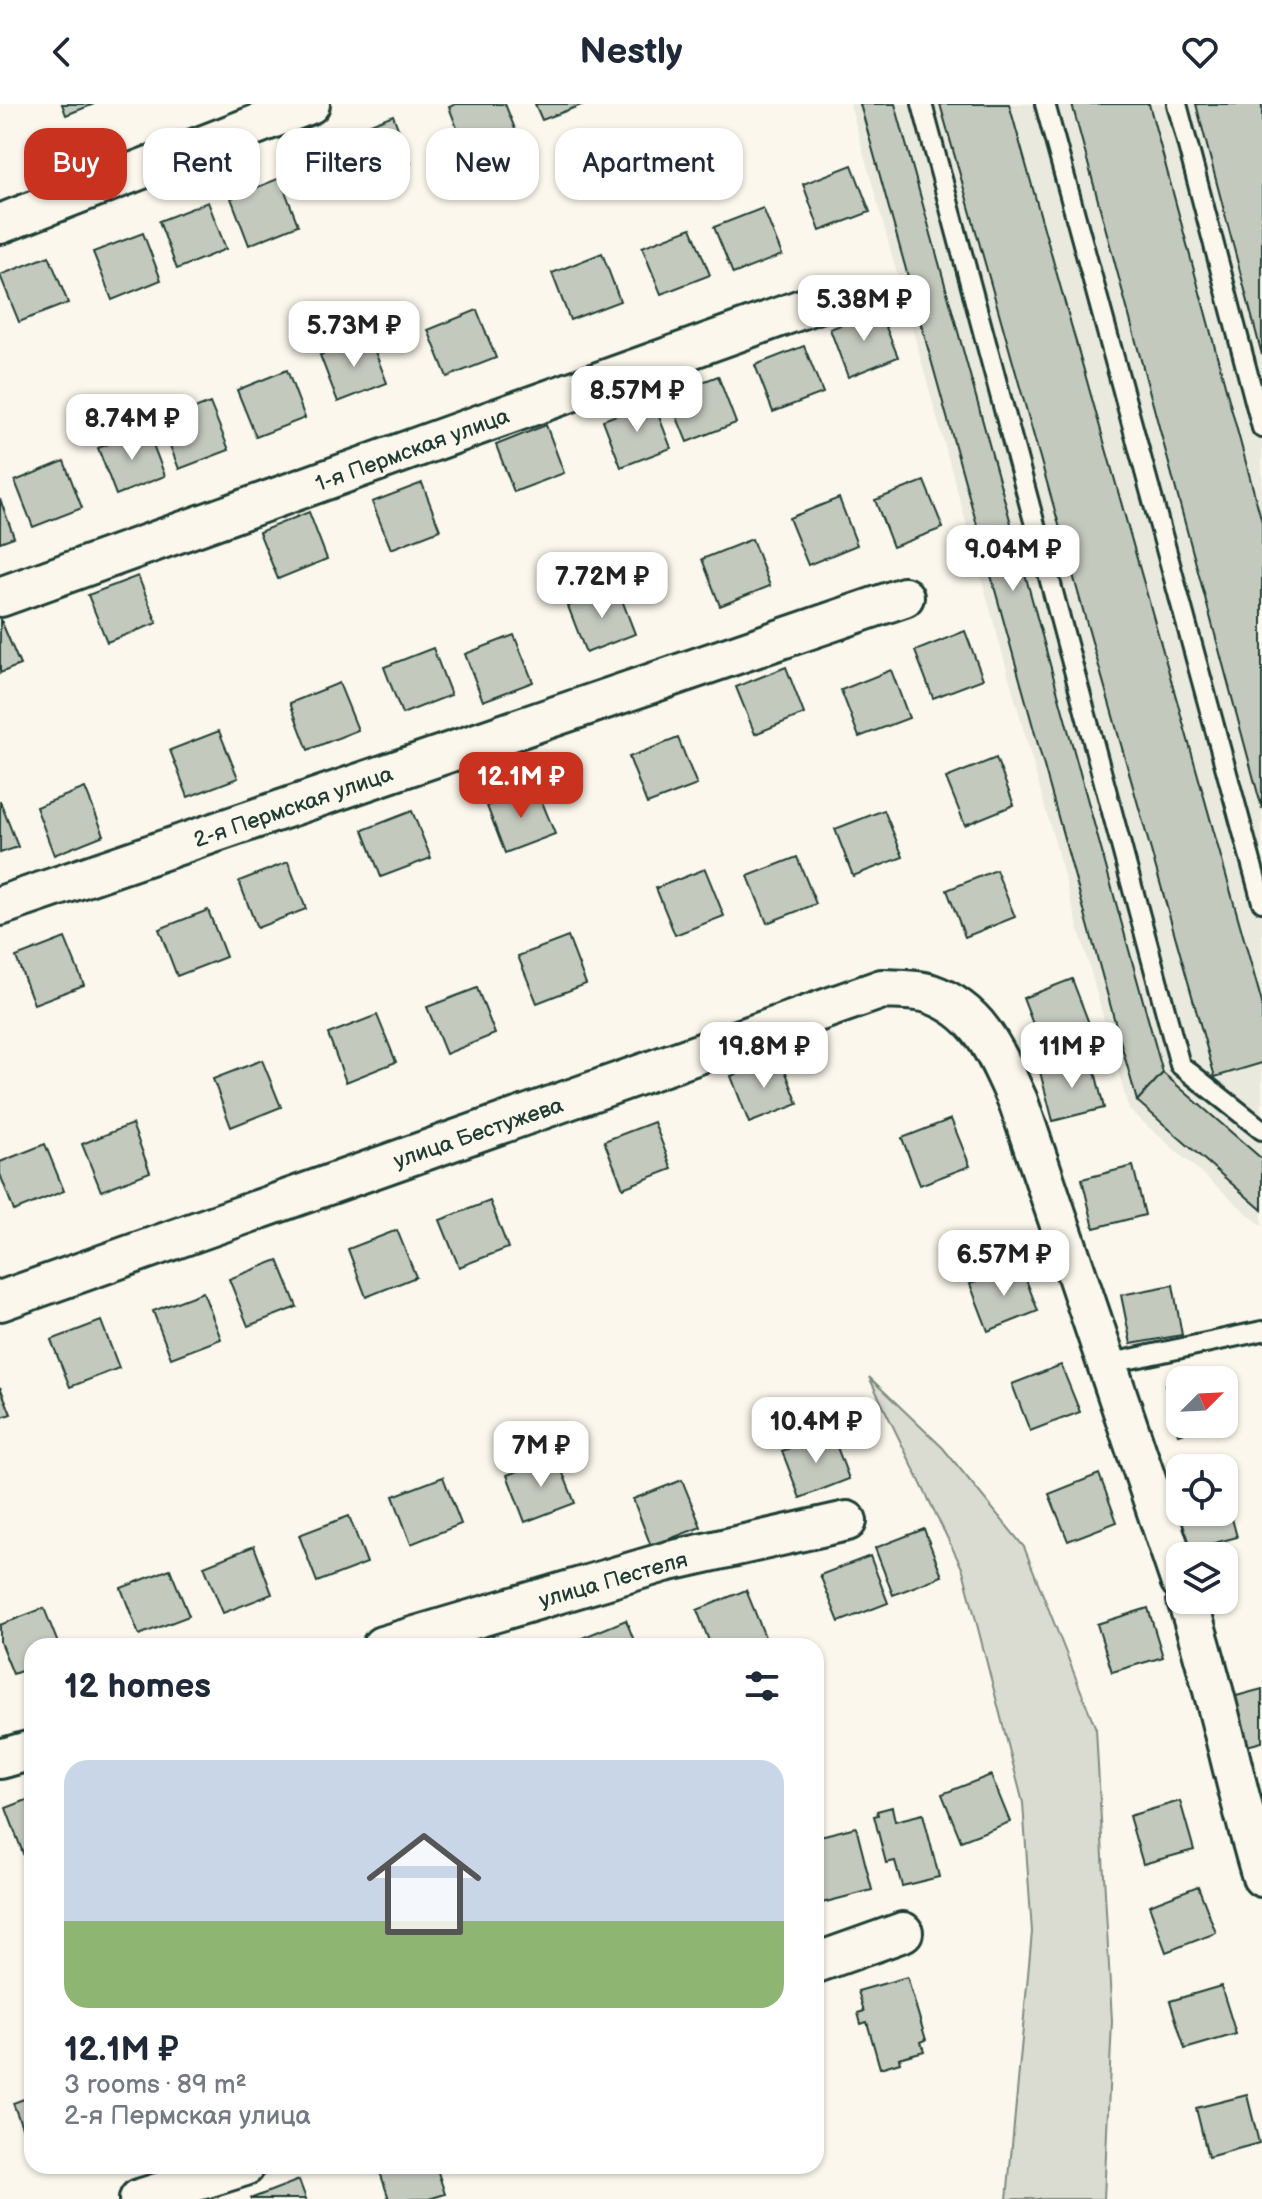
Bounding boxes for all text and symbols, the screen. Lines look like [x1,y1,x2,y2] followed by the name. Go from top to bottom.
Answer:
[40,30,84,74] icon: back
[1178,30,1222,74] icon: heart
[580,31,683,74] text: Nestly
[24,128,127,200] chip: Buy
[143,128,260,200] chip: Rent
[276,128,410,200] chip: Filters
[426,128,539,200] chip: New
[555,128,743,200] chip: Apartment
[790,275,938,343] pin: 5.38M ₽
[816,285,912,316] text: 5.38M ₽
[280,301,428,369] pin: 5.73M ₽
[307,311,401,342] text: 5.73M ₽
[563,366,711,434] pin: 8.57M ₽
[589,376,685,407] text: 8.57M ₽
[58,394,206,462] pin: 8.74M ₽
[312,403,513,498] street label: 1-я Пермская улица
[84,404,180,435] text: 8.74M ₽
[939,525,1087,593] pin: 9.04M ₽
[964,535,1062,566] text: 9.04M ₽
[528,552,676,620] pin: 7.72M ₽
[555,562,649,593] text: 7.72M ₽
[447,752,595,820] pin: 12.1M ₽
[190,761,397,854] street label: 2-я Пермская улица
[477,762,565,793] text: 12.1M ₽
[690,1022,838,1090] pin: 19.8M ₽
[1016,1022,1128,1090] pin: 11M ₽
[718,1032,810,1063] text: 19.8M ₽
[1039,1032,1105,1063] text: 11M ₽
[390,1092,567,1175] street label: улица Бестужева
[930,1230,1078,1298] pin: 6.57M ₽
[956,1240,1052,1271] text: 6.57M ₽
[1166,1366,1238,1438] north arrow
[1166,1366,1238,1614] map controls
[742,1397,890,1465] pin: 10.4M ₽
[770,1407,862,1438] text: 10.4M ₽
[494,1421,588,1489] pin: 7M ₽
[512,1431,570,1462] text: 7M ₽
[1166,1454,1238,1526] button: locate
[1166,1542,1238,1614] button: layers
[536,1546,691,1615] street label: улица Пестеля
[740,1664,784,1708] icon: filters
[64,1666,211,1707] text: 12 homes
[352,1812,496,1956] icon: home
[64,2029,179,2070] text: 12.1M ₽
[64,2070,247,2101] text: 3 rooms · 89 m²
[64,2101,311,2132] text: 2-я Пермская улица

